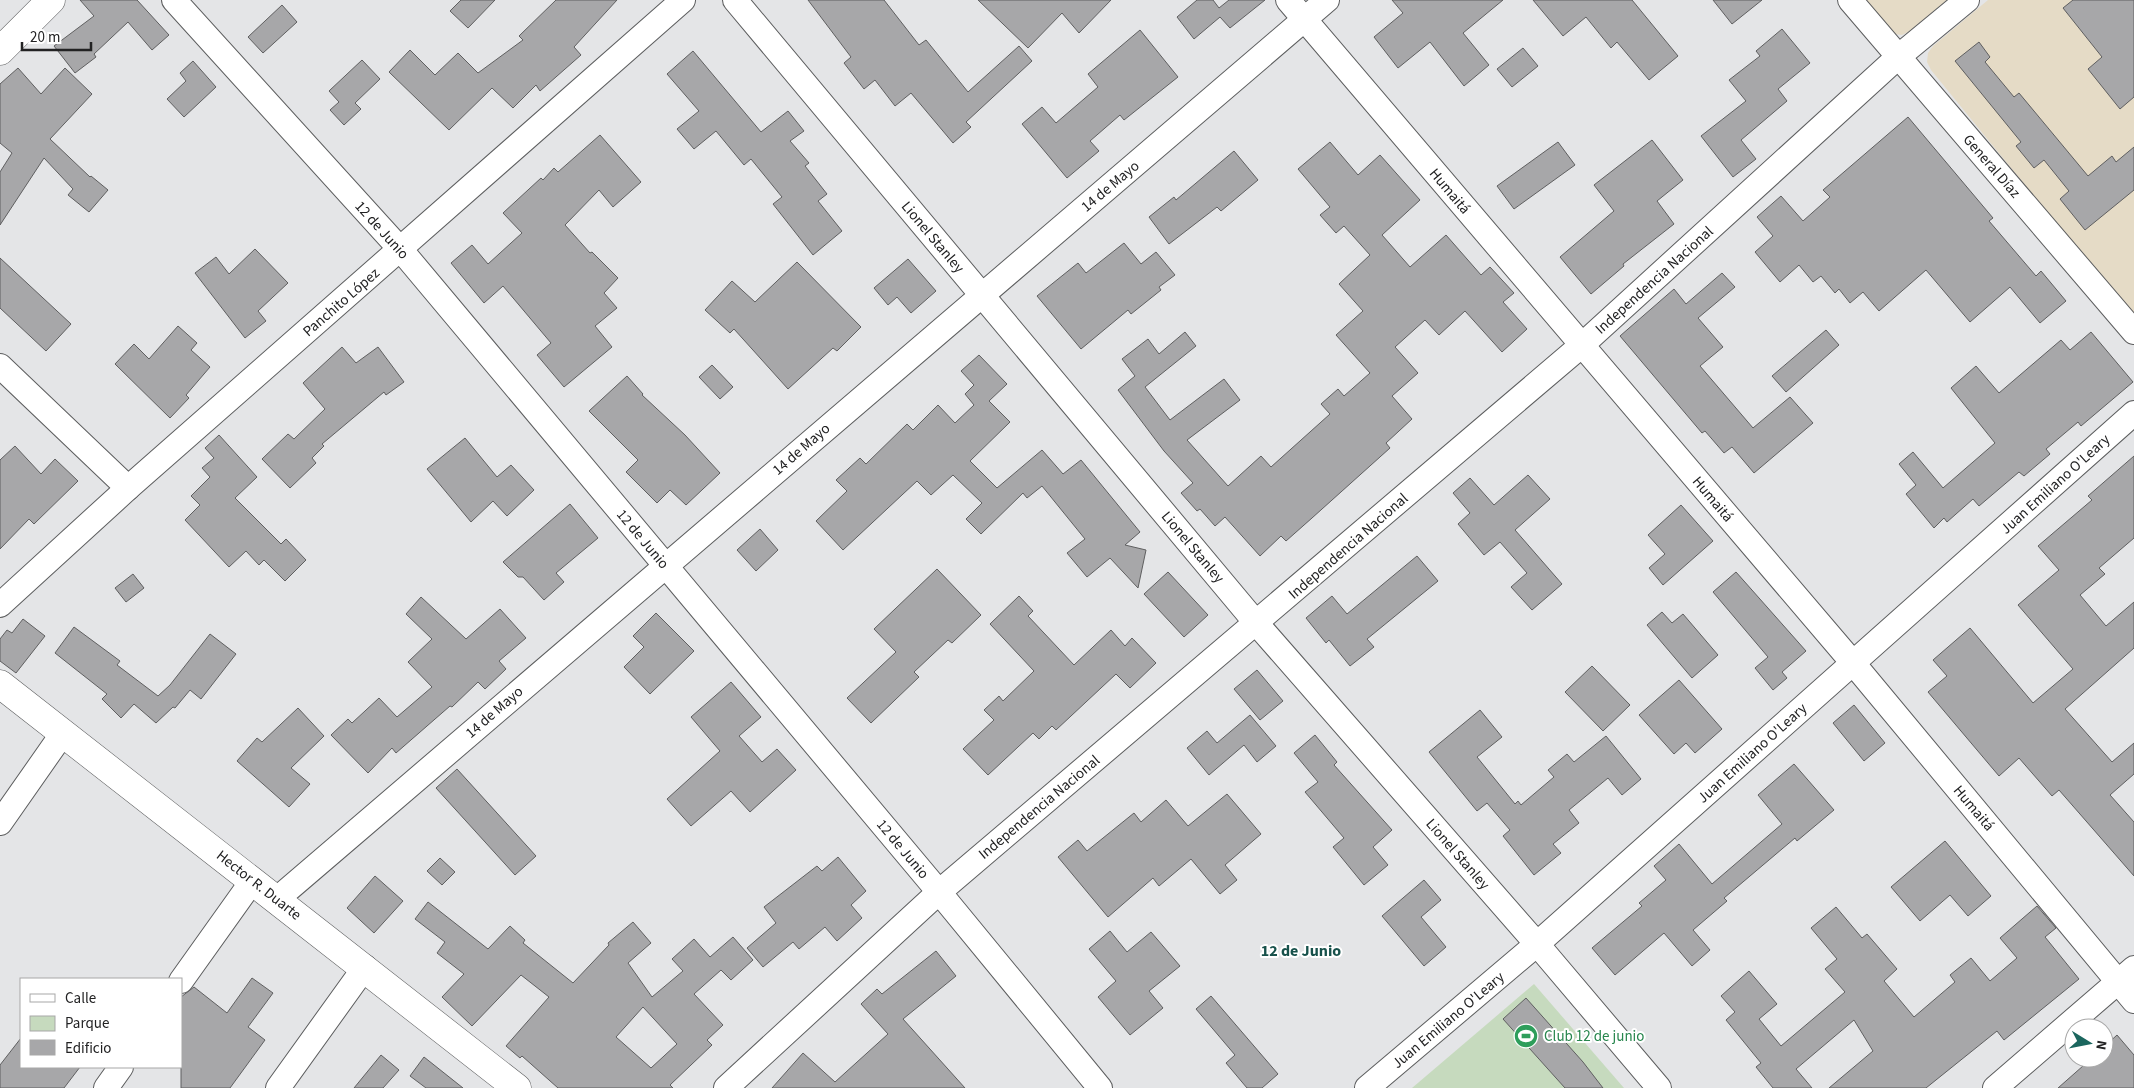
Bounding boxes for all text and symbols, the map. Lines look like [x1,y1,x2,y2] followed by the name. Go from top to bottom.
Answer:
[22,20,91,52] scale bar
[30,27,60,48] text: 20 m
[1958,130,2025,203] street label: General Díaz
[1077,156,1144,217] street label: 14 de Mayo
[1424,164,1475,219] street label: Humaitá
[350,197,414,264] street label: 12 de Junio
[896,197,969,278] street label: Lionel Stanley
[1591,221,1718,339] street label: Independencia Nacional
[298,263,384,342] street label: Panchito López
[768,418,835,480] street label: 14 de Mayo
[1996,429,2115,539] street label: Juan Emiliano O'Leary
[1687,472,1738,527] street label: Humaitá
[1284,488,1413,604] street label: Independencia Nacional
[611,505,674,574] street label: 12 de Junio
[1156,507,1229,588] street label: Lionel Stanley
[461,681,528,743] street label: 14 de Mayo
[1693,698,1812,808] street label: Juan Emiliano O'Leary
[974,750,1105,864] street label: Independencia Nacional
[1948,781,1999,836] street label: Humaitá
[1421,814,1494,894] street label: Lionel Stanley
[871,815,934,884] street label: 12 de Junio
[212,845,306,925] street label: Hector R. Duarte
[1261,940,1341,962] district label: 12 de Junio
[1388,967,1509,1074] street label: Juan Emiliano O'Leary
[20,978,182,1068] legend
[65,988,96,1009] text: Calle
[65,1013,109,1034] text: Parque
[2064,1018,2114,1068] north arrow
[1513,1023,1539,1049] sports icon: Club 12 de junio
[1544,1026,1644,1047] place label: Club 12 de junio
[65,1038,112,1059] text: Edificio
[2090,1039,2111,1051] text: N

